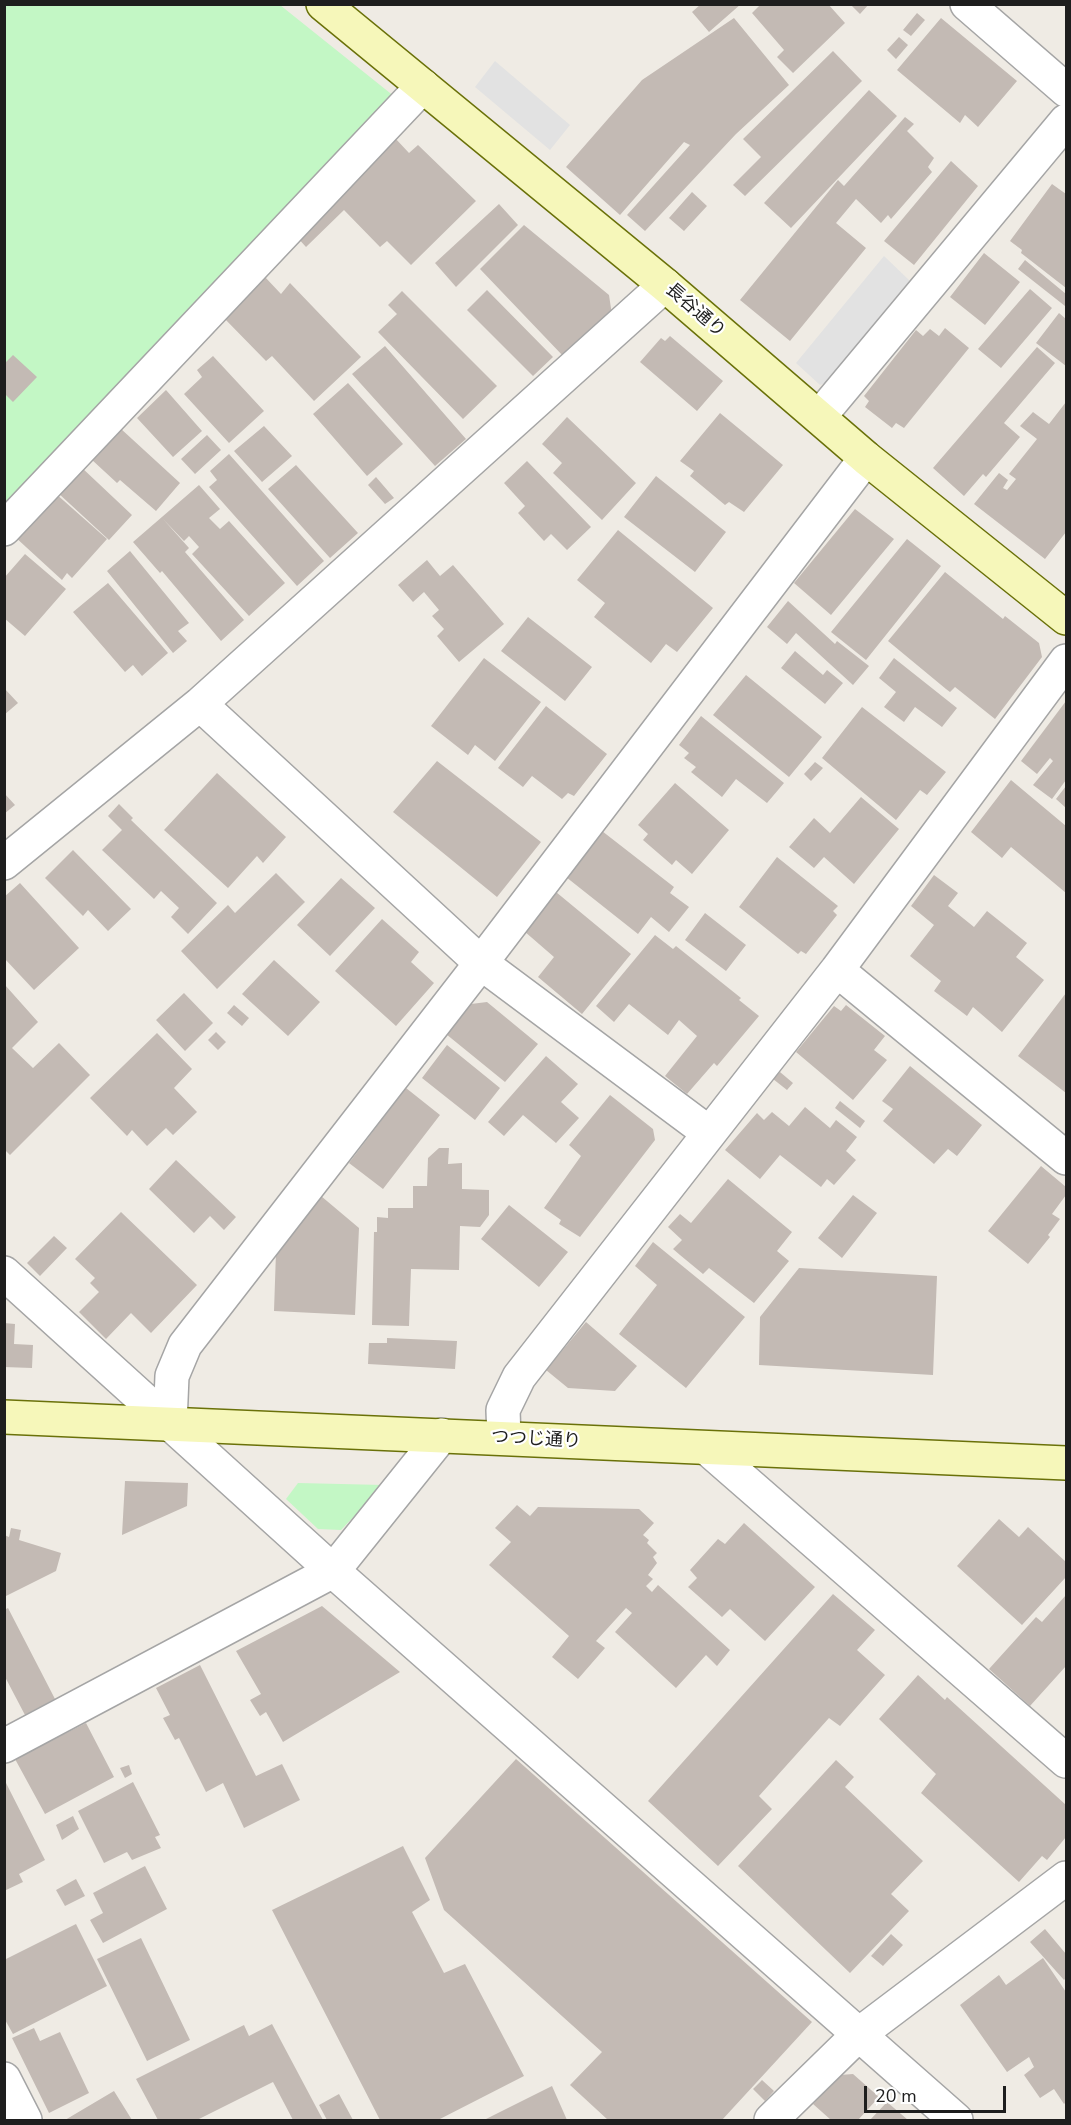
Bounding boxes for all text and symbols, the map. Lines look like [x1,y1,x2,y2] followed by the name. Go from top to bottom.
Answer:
[661,279,729,343] street label: 長谷通り
[490,1427,582,1453] street label: つつじ通り
[867,2074,1010,2112] scale bar
[875,2084,917,2108] text: 20 m

